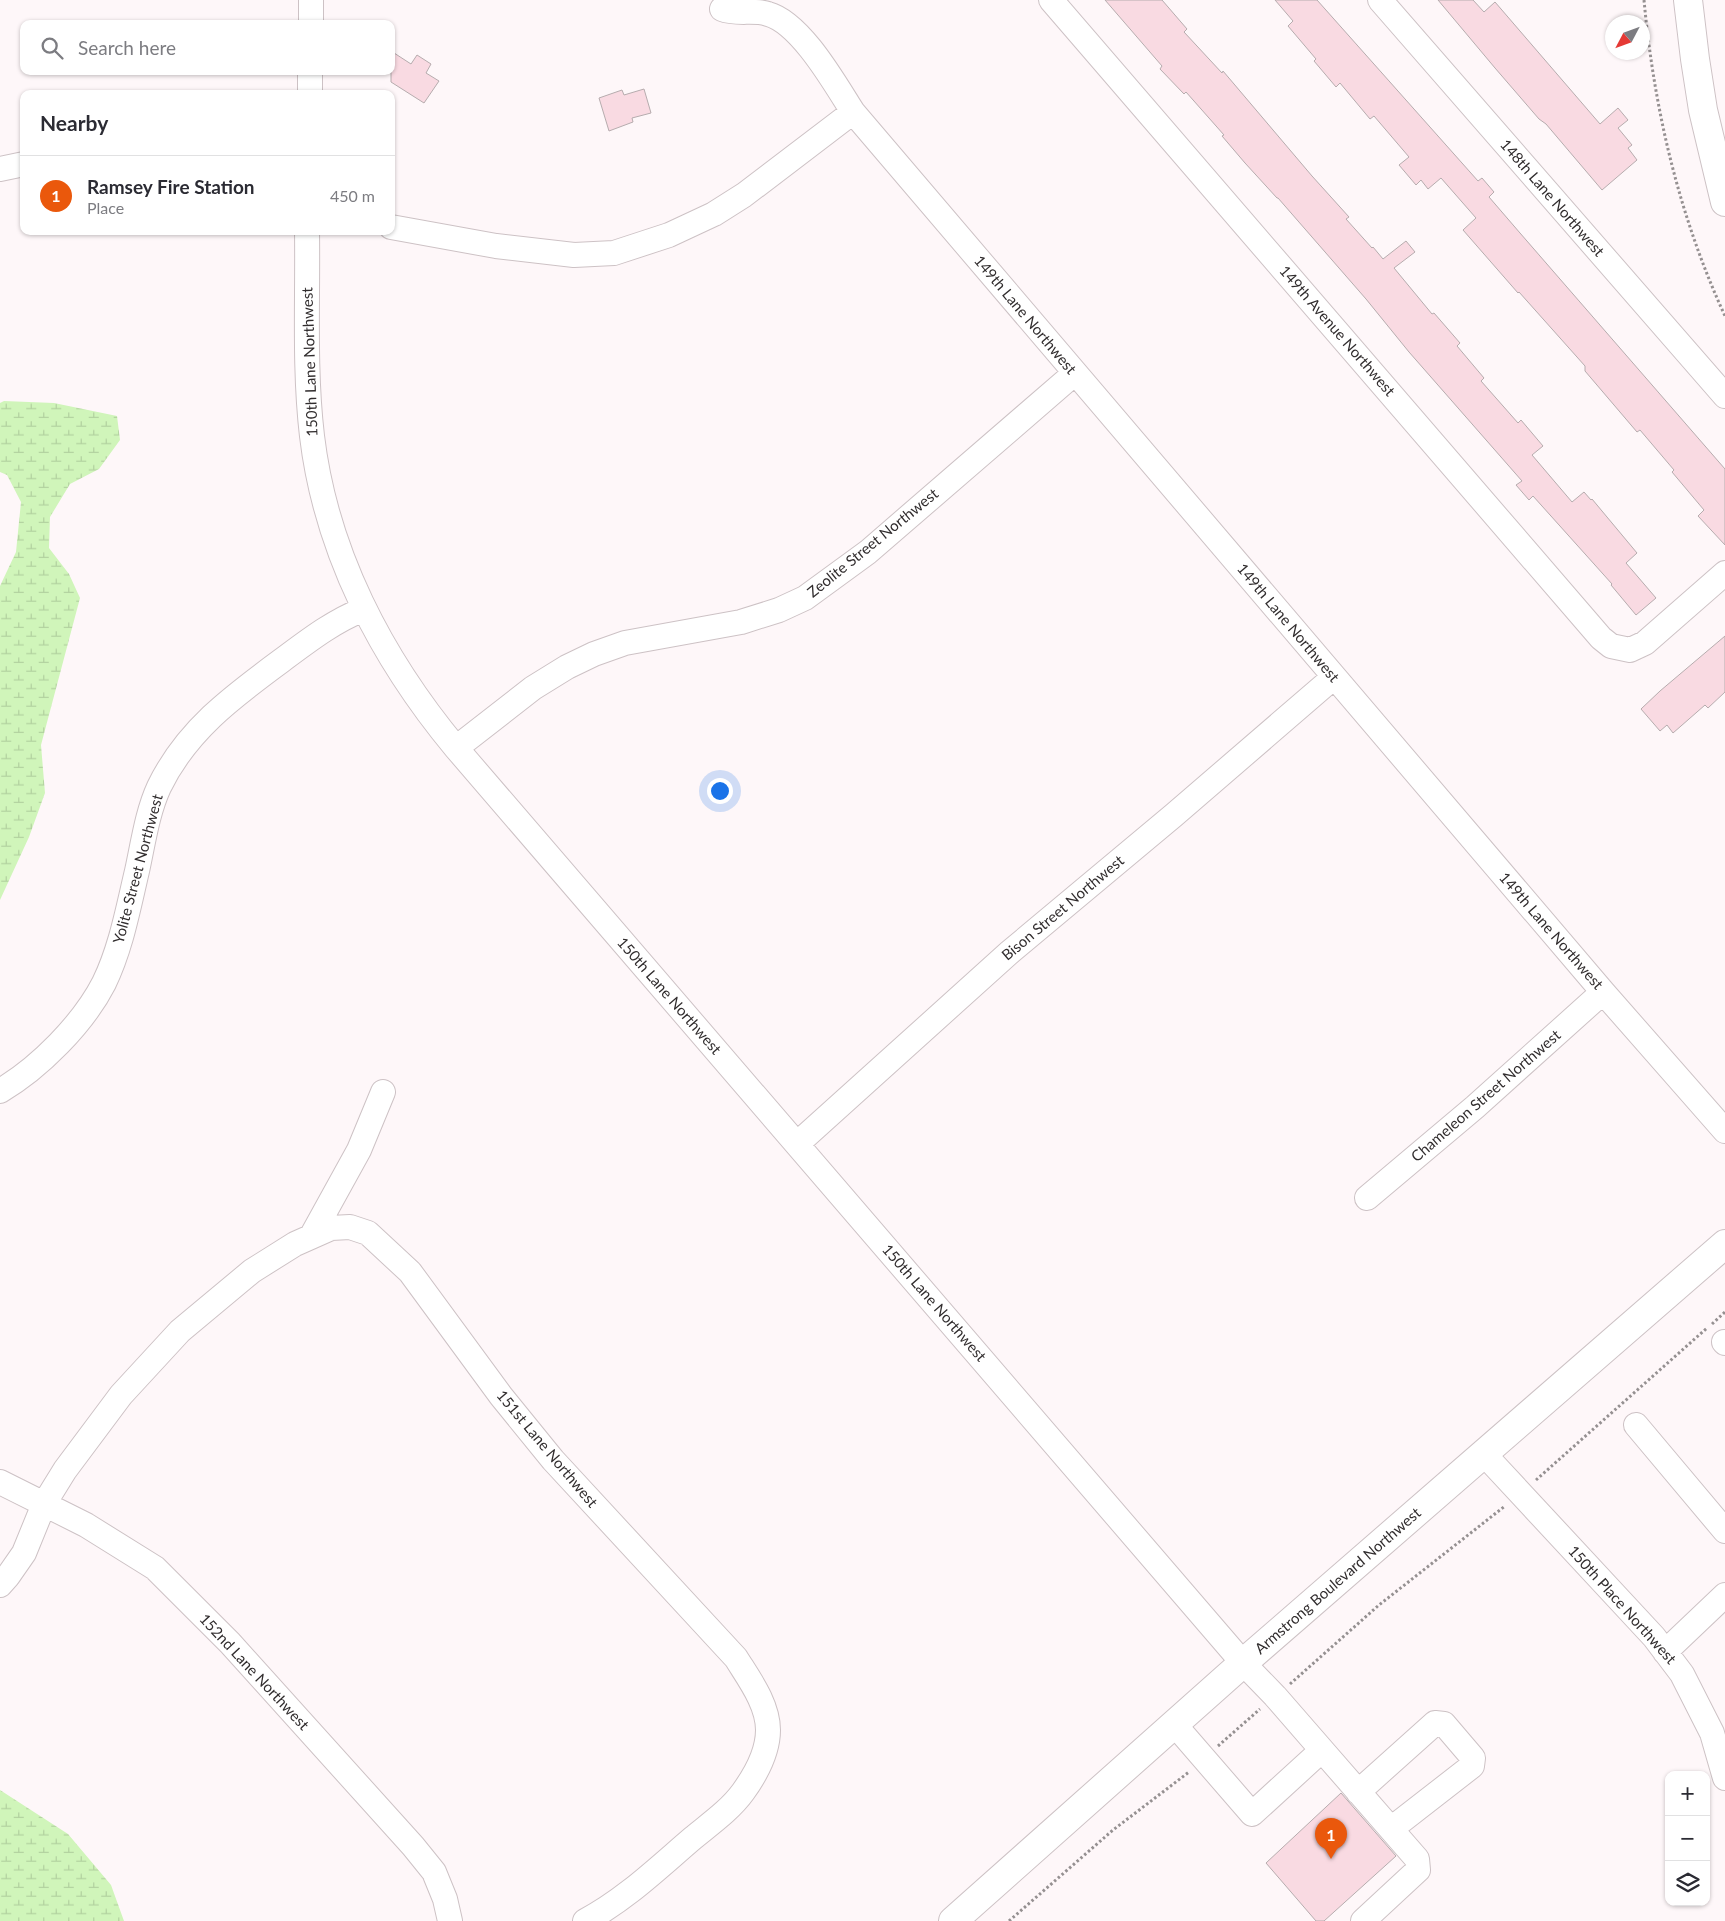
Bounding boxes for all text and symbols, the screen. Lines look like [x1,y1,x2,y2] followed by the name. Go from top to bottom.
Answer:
[1605,15,1650,60] north arrow
[20,20,395,75] search box
[38,34,66,62] icon: search
[78,36,176,59] text: Search here
[40,110,108,135] text: Nearby
[1497,135,1609,260] street label: 148th Lane Northwest
[87,175,255,198] text: Ramsey Fire Station
[51,186,61,205] text: 1
[330,186,375,205] text: 450 m
[87,198,124,217] text: Place
[971,251,1081,378] street label: 149th Lane Northwest
[1276,261,1400,400] street label: 149th Avenue Northwest
[297,286,321,437] street label: 150th Lane Northwest
[803,484,942,601] street label: Zeolite Street Northwest
[1234,559,1344,686] street label: 149th Lane Northwest
[707,778,733,804] your location
[108,791,166,946] street label: Yolite Street Northwest
[998,850,1128,964] street label: Bison Street Northwest
[1496,868,1608,993] street label: 149th Lane Northwest
[614,933,726,1058] street label: 150th Lane Northwest
[1407,1025,1564,1165] street label: Chameleon Street Northwest
[879,1240,991,1365] street label: 150th Lane Northwest
[493,1386,602,1511] street label: 151st Lane Northwest
[1251,1503,1424,1657] street label: Armstrong Boulevard Northwest
[1565,1542,1681,1668] street label: 150th Place Northwest
[196,1609,314,1734] street label: 152nd Lane Northwest
[1665,1771,1710,1906] map controls
[1665,1771,1710,1816] button: +
[1665,1816,1710,1861] button: −
[1315,1818,1347,1859] pin: 1
[1665,1861,1710,1906] button: layers

